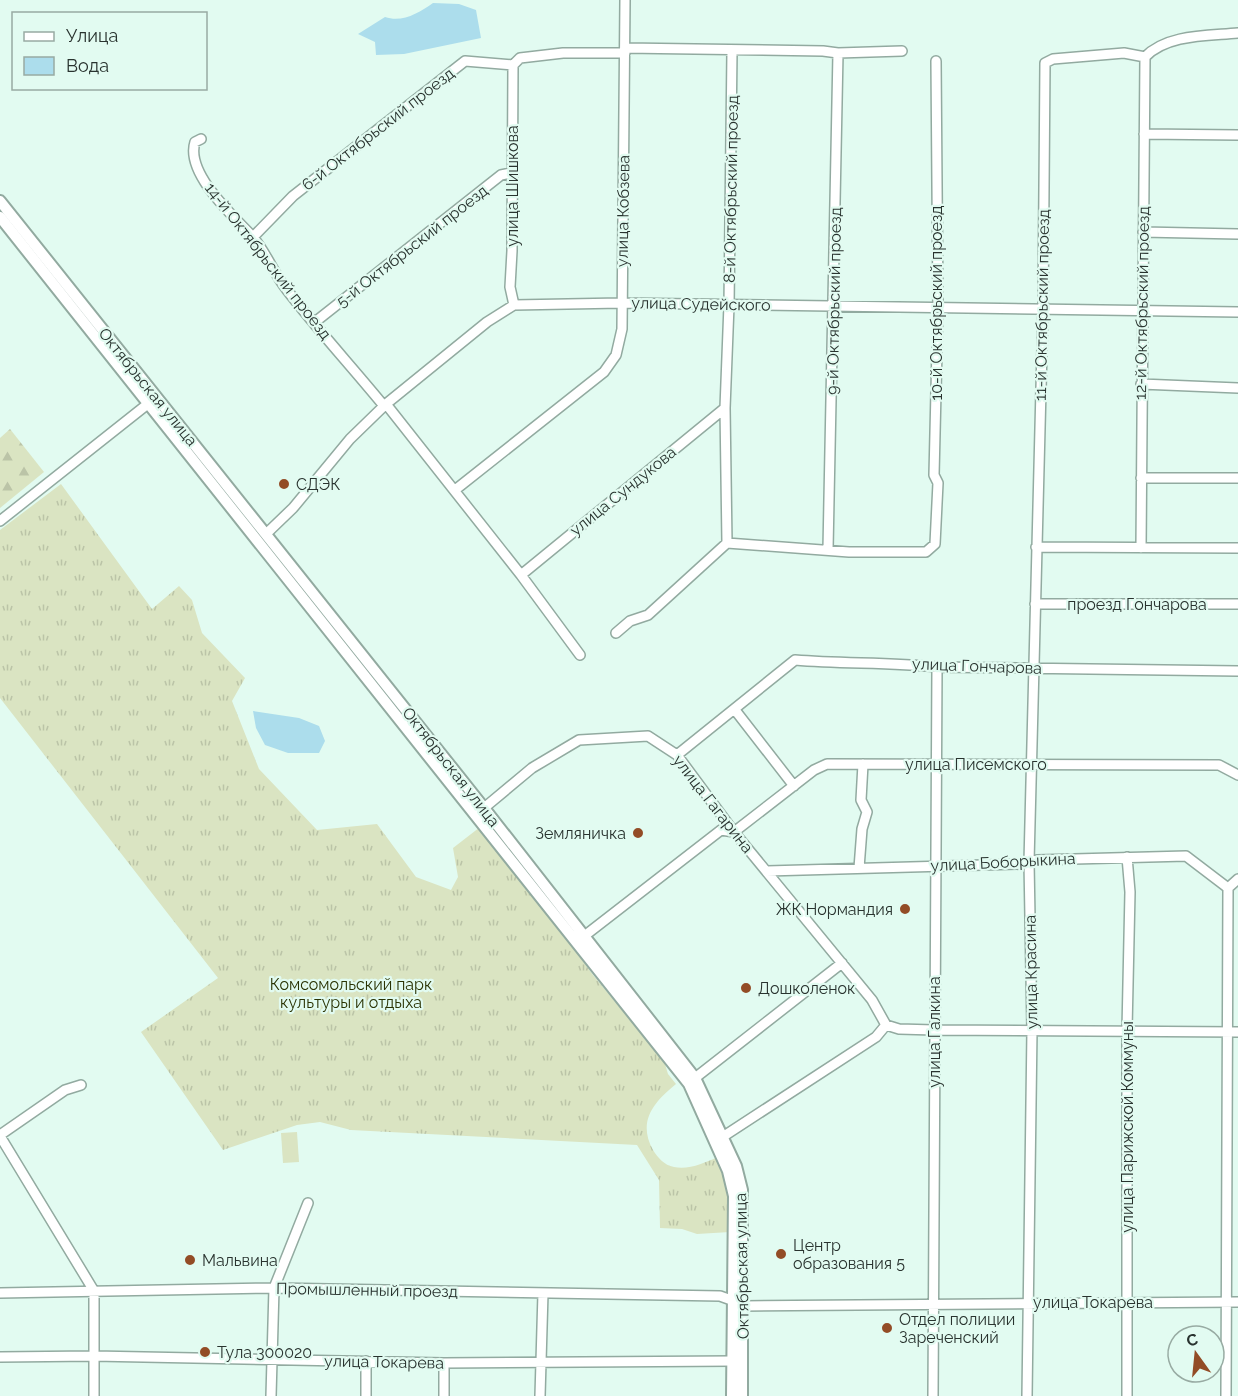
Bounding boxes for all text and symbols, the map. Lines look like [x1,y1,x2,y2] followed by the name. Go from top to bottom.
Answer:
[12,12,207,90] legend
[66,25,118,46] text: Улица
[66,55,109,76] text: Вода
[298,64,458,194] street label: 6-й Октябрьский проезд
[720,95,742,283] street label: 8-й Октябрьский проезд
[503,125,522,247] street label: улица Шишкова
[613,155,633,267] street label: улица Кобзева
[201,179,335,343] street label: 14-й Октябрьский проезд
[332,181,492,311] street label: 5-й Октябрьский проезд
[927,205,946,401] street label: 10-й Октябрьский проезд
[1131,206,1153,400] street label: 12-й Октябрьский проезд
[823,207,845,395] street label: 9-й Октябрьский проезд
[1031,209,1053,401] street label: 11-й Октябрьский проезд
[631,293,771,315] street label: улица Судейского
[95,324,201,450] street label: Октябрьская улица
[566,442,680,540] street label: улица Сундукова
[296,475,340,494] place label: СДЭК
[277,477,291,491] marker: СДЭК
[1067,595,1207,614] street label: проезд Гончарова
[912,654,1042,678] street label: улица Гончарова
[398,703,504,831] street label: Октябрьская улица
[669,751,757,857] street label: улица Гагарина
[905,755,1047,774] street label: улица Писемского
[535,824,626,843] place label: Земляничка
[631,826,645,840] marker: Земляничка
[930,849,1076,875] street label: улица Боборыкина
[776,900,893,919] place label: ЖК Нормандия
[898,902,912,916] marker: ЖК Нормандия
[1021,915,1041,1029] street label: улица Красина
[270,975,432,1012] park label: Комсомольский парк культуры и отдыха
[925,976,944,1088] street label: улица Галкина
[758,979,855,998] place label: Дошколенок
[739,981,753,995] marker: Дошколенок
[1118,1021,1137,1233] street label: улица Парижской Коммуны
[731,1193,753,1339] street label: Октябрьская улица
[793,1236,905,1273] place label: Центр образования 5
[774,1247,788,1261] marker: Центр образования 5
[202,1251,278,1270] place label: Мальвина
[183,1253,197,1267] marker: Мальвина
[276,1279,458,1301] street label: Промышленный проезд
[1033,1293,1153,1312] street label: улица Токарева
[899,1310,1015,1347] place label: Отдел полиции Зареченский
[880,1321,894,1335] marker: Отдел полиции Зареченский
[1166,1324,1226,1384] north arrow
[1184,1329,1200,1351] text: С
[217,1343,312,1362] place label: Тула 300020
[198,1345,212,1359] marker: Тула 300020
[324,1351,444,1373] street label: улица Токарева

